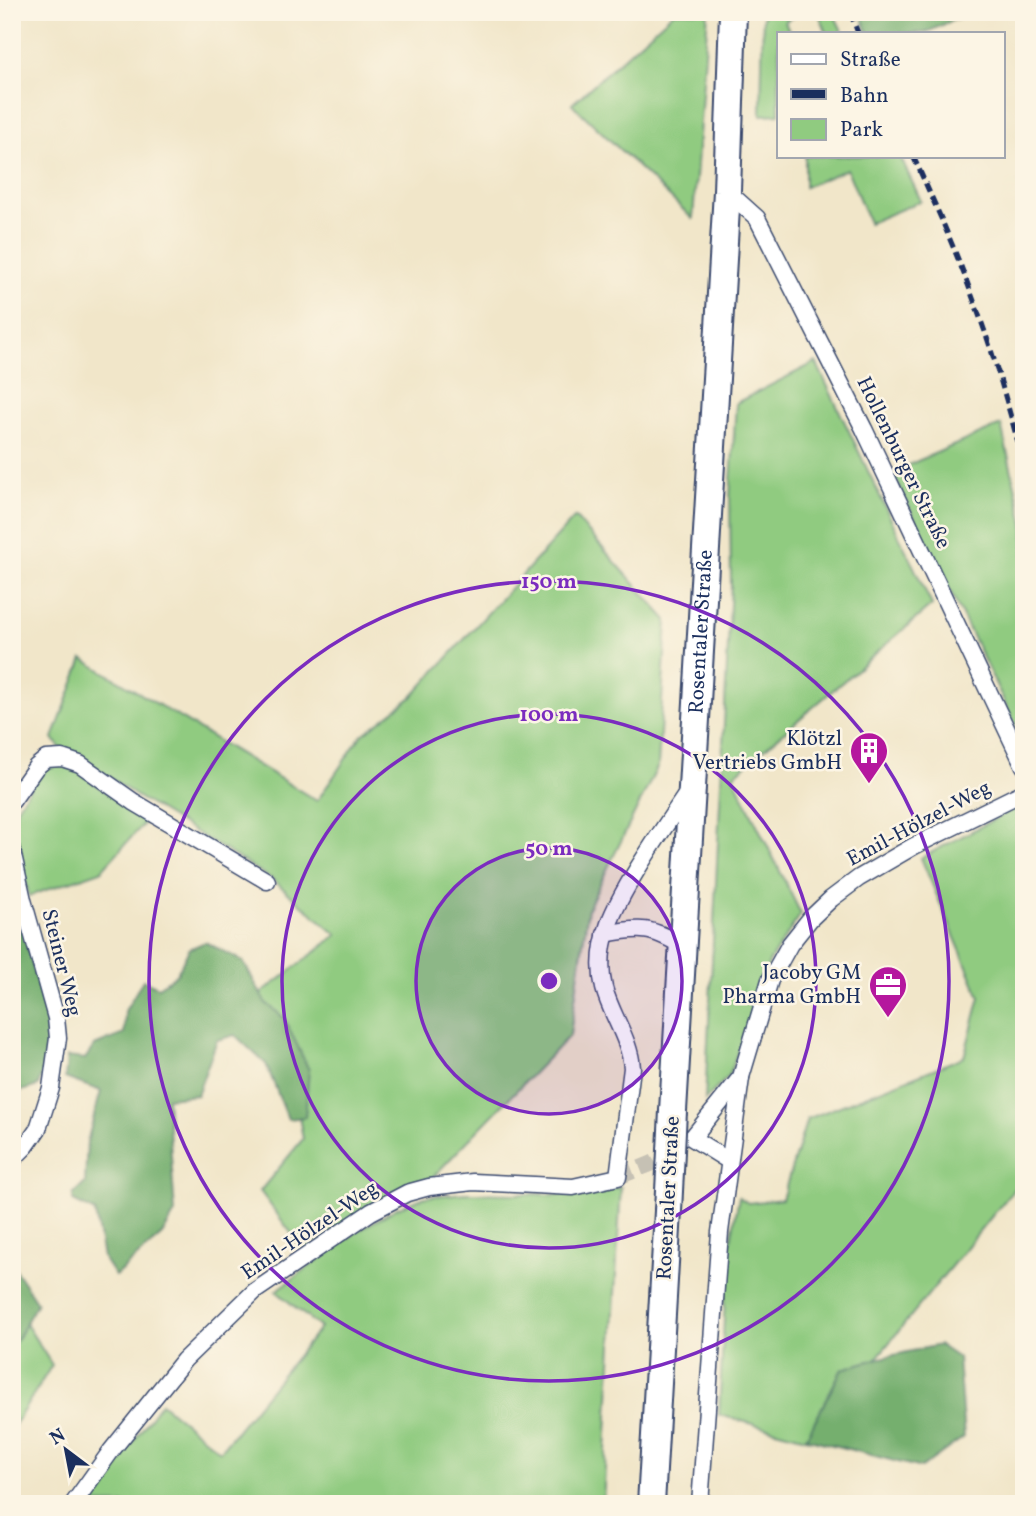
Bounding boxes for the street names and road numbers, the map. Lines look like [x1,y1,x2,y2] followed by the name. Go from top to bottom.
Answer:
[849,372,957,554] street label: Hollenburger Straße
[682,549,720,715] street label: Rosentaler Straße
[842,774,996,874] street label: Emil-Hölzel-Weg
[34,906,88,1020] street label: Steiner Weg
[650,1115,688,1281] street label: Rosentaler Straße
[236,1174,384,1288] street label: Emil-Hölzel-Weg

